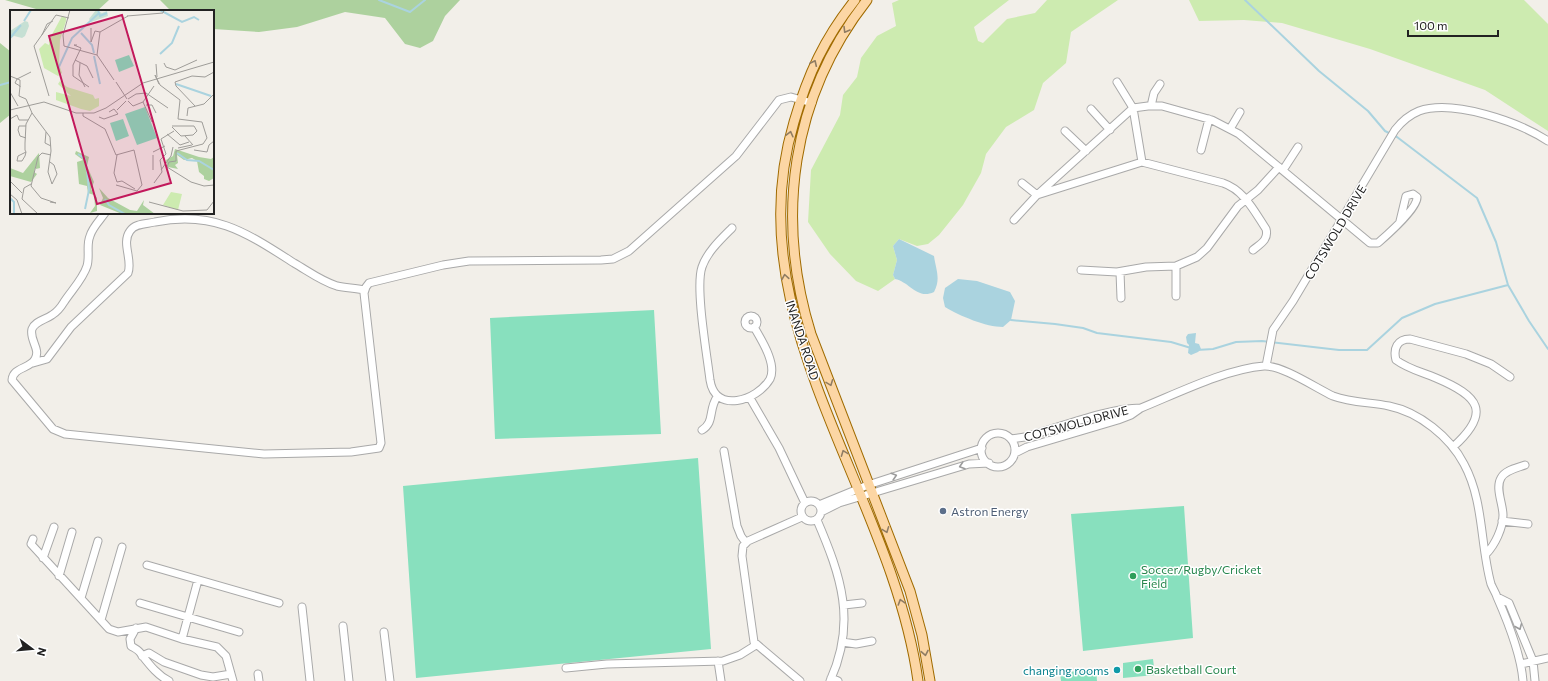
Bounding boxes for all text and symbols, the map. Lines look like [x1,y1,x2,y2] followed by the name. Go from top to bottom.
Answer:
[10,10,214,214] inset map
[1408,12,1498,38] scale bar
[1414,18,1448,32] text: 100 m
[843,26,850,33] one-way arrow
[809,60,817,68] one-way arrow
[785,131,794,138] one-way arrow
[1301,182,1369,282] street label: COTSWOLD DRIVE
[781,274,790,280] one-way arrow
[783,298,823,382] street label: INANDA ROAD
[825,379,833,386] one-way arrow
[1022,402,1130,444] street label: COTSWOLD DRIVE
[840,449,848,456] one-way arrow
[959,462,966,470] one-way arrow
[891,472,898,481] one-way arrow
[951,504,1028,518] place label: Astron Energy
[938,506,948,516] marker: Astron Energy
[882,526,890,533] one-way arrow
[1141,562,1261,590] place label: Soccer/Rugby/Cricket Field
[1128,571,1138,581] marker: Soccer/Rugby/Cricket Field
[897,599,906,606] one-way arrow
[1514,623,1522,631] one-way arrow
[12,629,52,669] north arrow
[35,646,49,658] text: N
[921,650,929,657] one-way arrow
[1146,662,1237,676] place label: Basketball Court
[1023,663,1109,677] place label: changing rooms
[1133,664,1143,674] marker: Basketball Court
[1112,665,1122,675] marker: changing rooms

